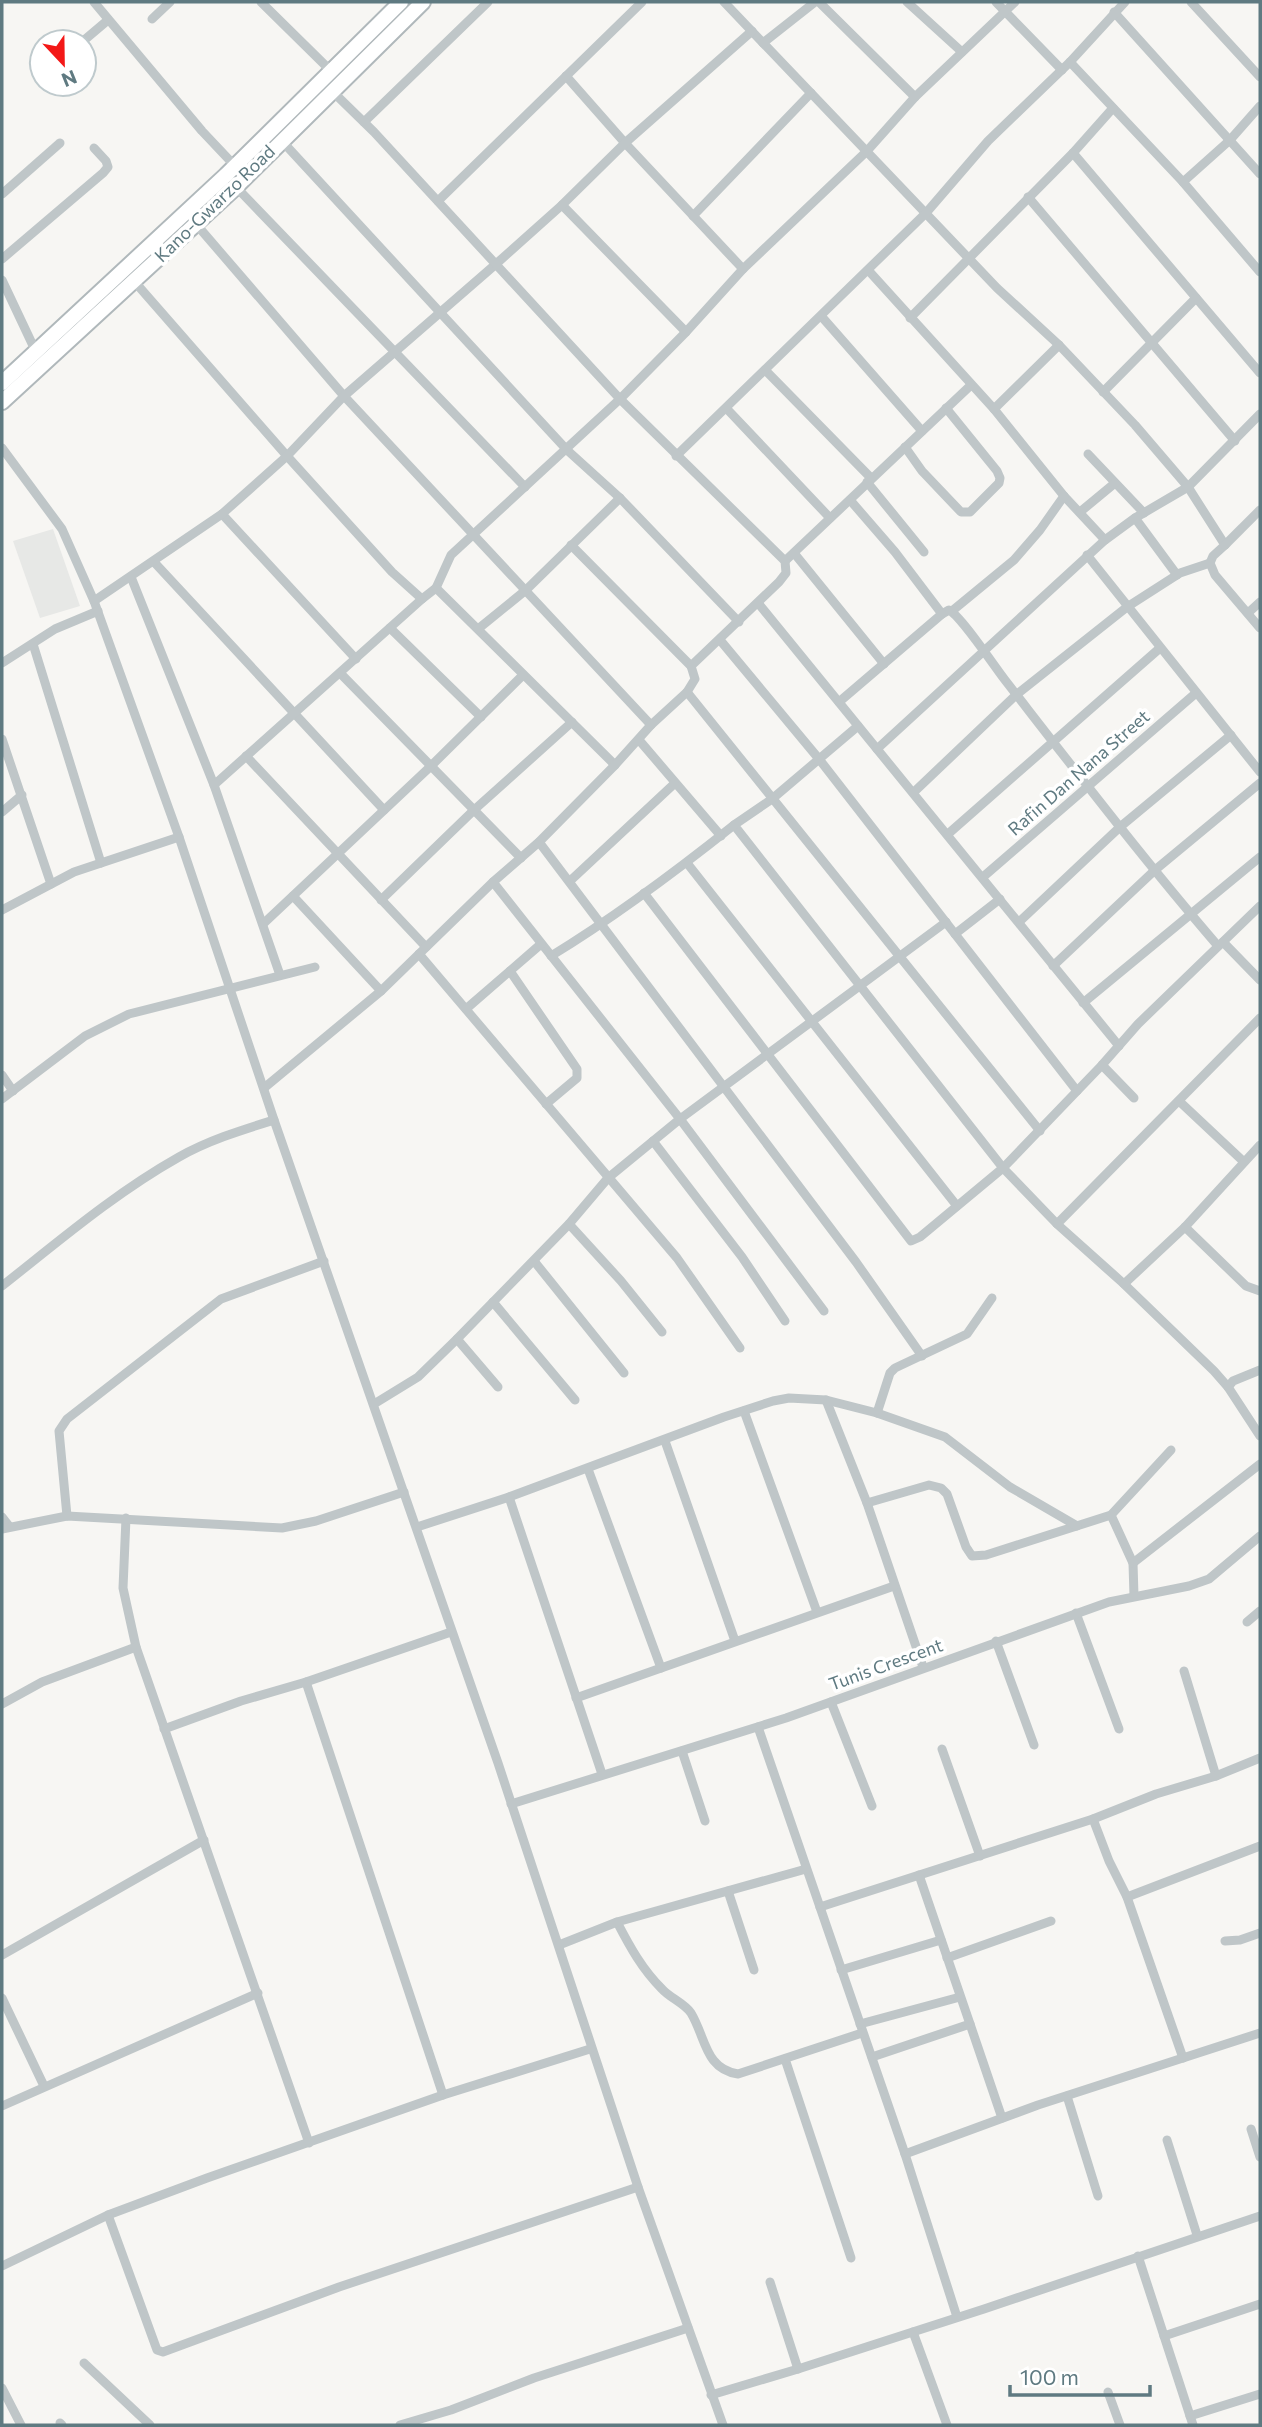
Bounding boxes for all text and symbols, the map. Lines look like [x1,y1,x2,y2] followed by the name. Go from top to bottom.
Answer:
[28,28,98,98] north arrow
[59,66,80,93] text: N
[149,140,279,266] street label: Kano-Gwarzo Road
[1003,705,1154,840] street label: Rafin Dan Nana Street
[826,1633,946,1695] street label: Tunis Crescent
[1010,2354,1150,2398] scale bar
[1020,2364,1079,2389] text: 100 m

